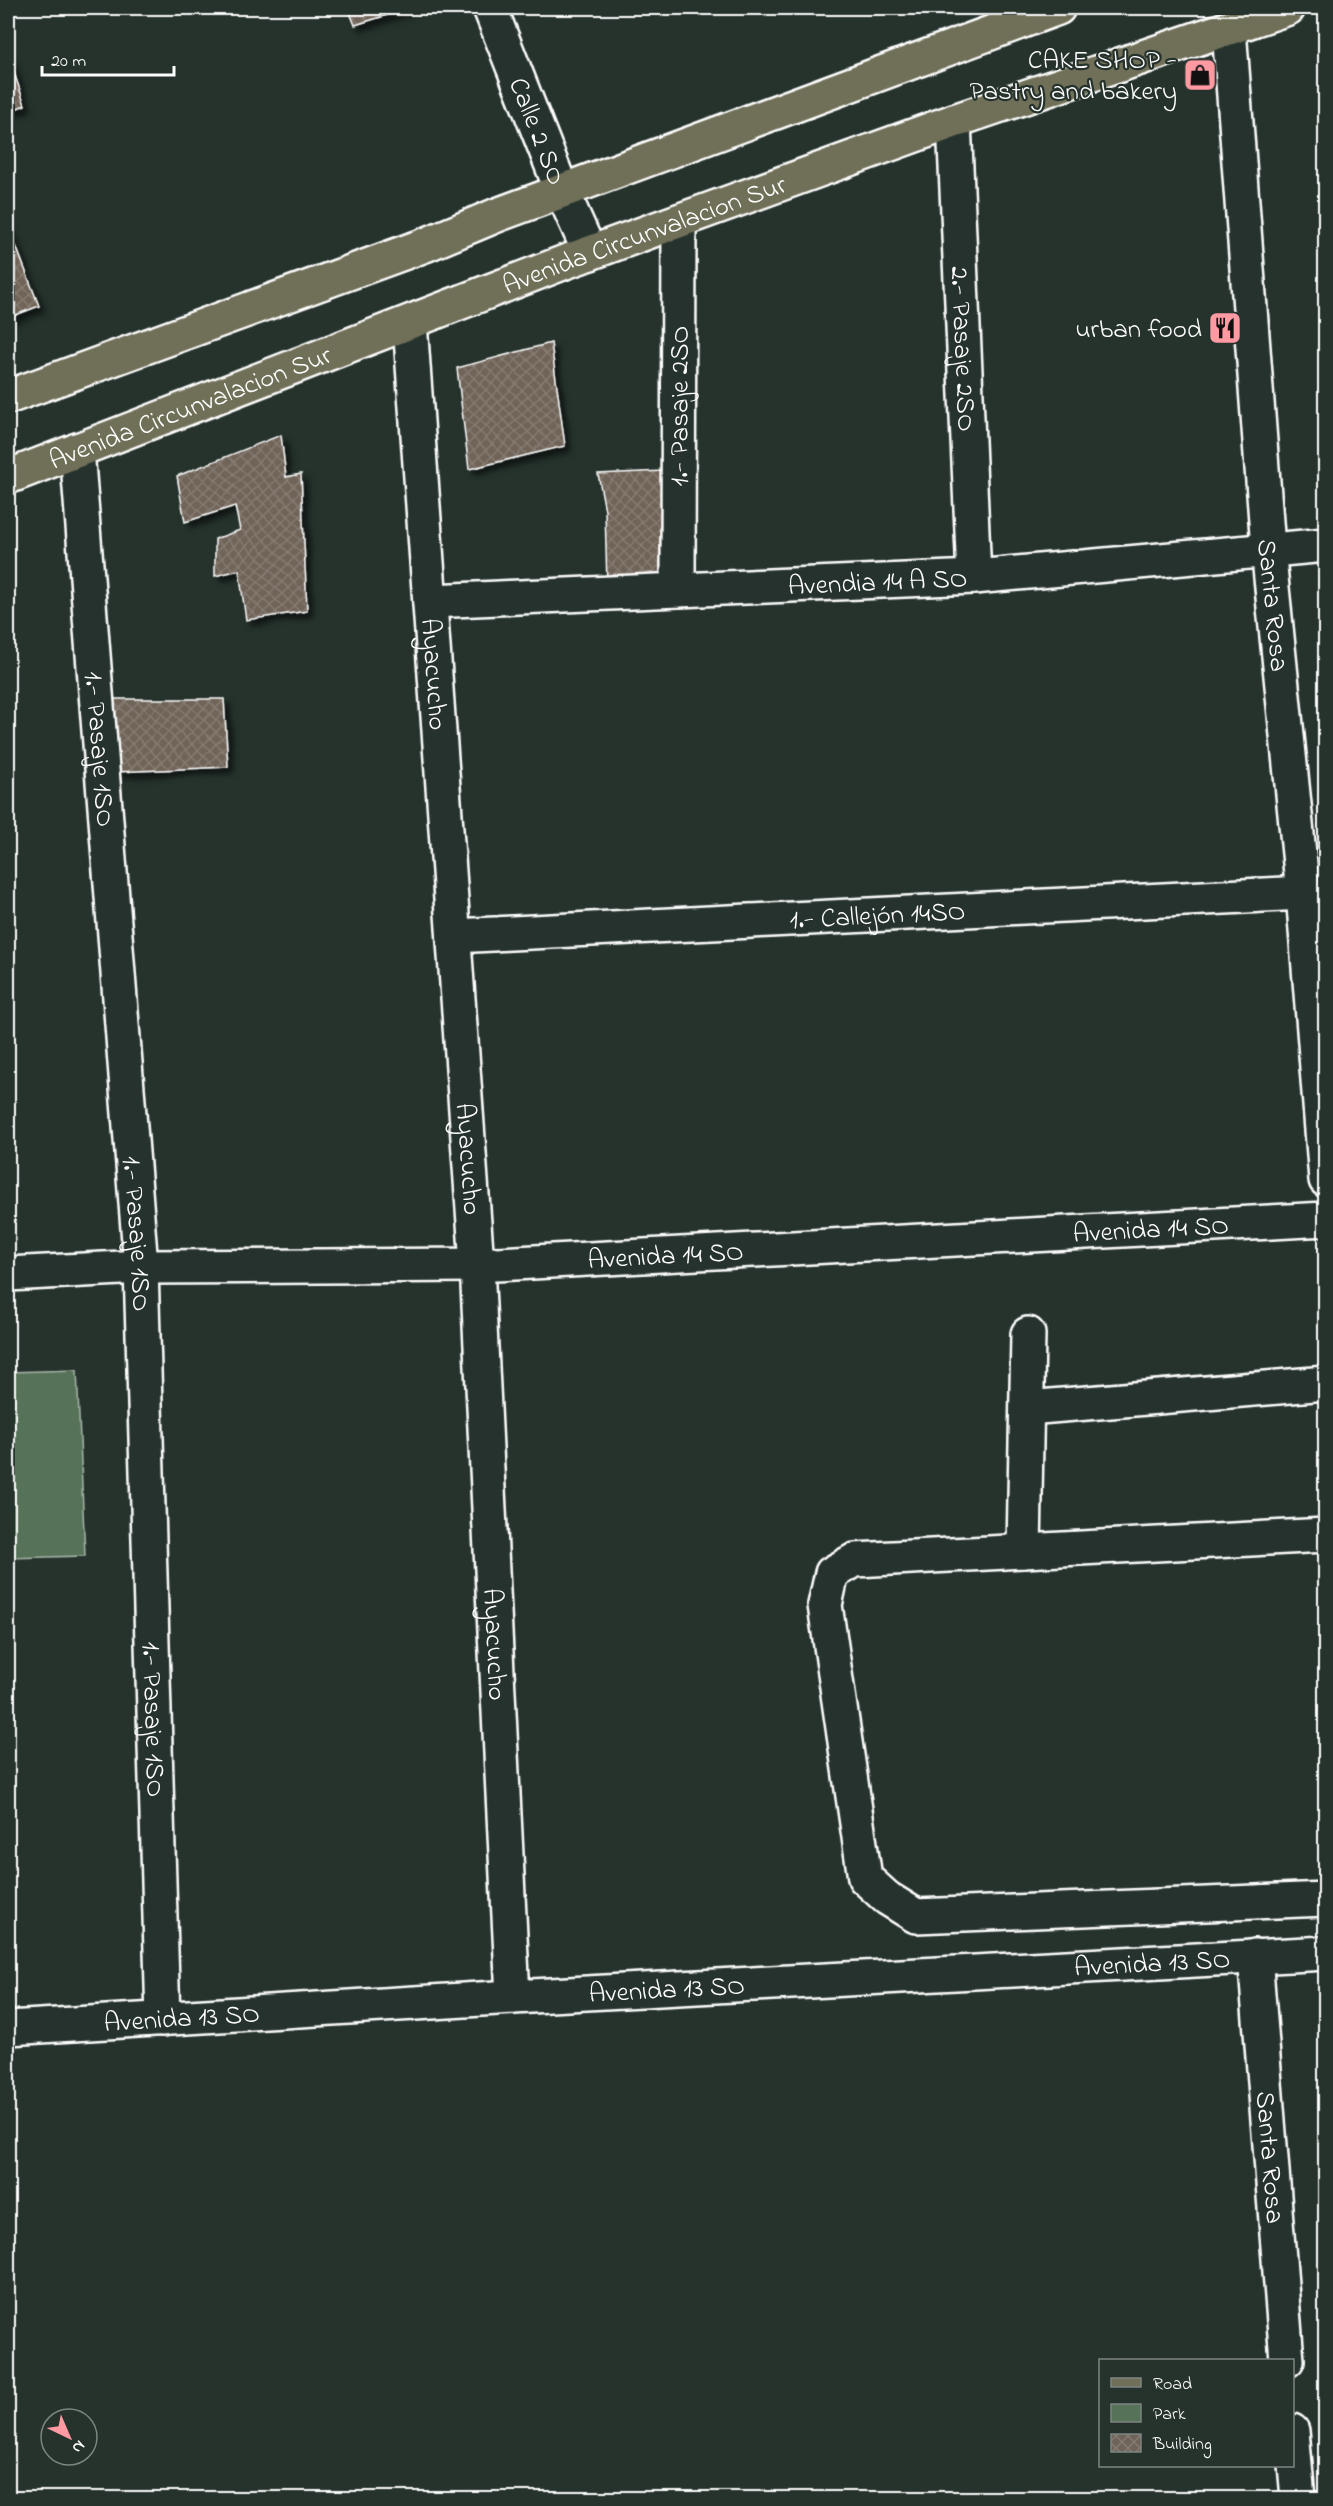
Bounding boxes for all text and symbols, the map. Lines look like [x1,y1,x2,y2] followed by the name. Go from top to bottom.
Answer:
[42,39,174,77] scale bar
[970,42,1177,112] place label: CAKE SHOP - Pastry and bakery
[51,49,86,75] text: 20 m
[1182,57,1218,93] shop icon: CAKE SHOP - Pastry and bakery
[497,72,575,191] street label: Calle 2 SO
[497,166,793,306] street label: Avenida Circunvalacion Sur
[938,265,985,432] street label: 2.- Pasaje 2SO
[1207,310,1243,346] restaurant icon: urban food
[1075,311,1202,350] place label: urban food
[661,326,701,486] street label: 1.- Pasaje 2SO
[44,337,338,481] street label: Avenida Circunvalacion Sur
[1245,538,1297,674] street label: Santa Rosa
[787,560,968,607] street label: Avendia 14 A SO
[409,617,456,732] street label: Ayacucho
[72,670,123,829] street label: 1.- Pasaje 1SO
[789,893,966,941] street label: 1.- Callejón 14SO
[444,1102,490,1217] street label: Ayacucho
[110,1155,159,1312] street label: 1.- Pasaje 1SO
[1072,1207,1230,1255] street label: Avenida 14 SO
[587,1234,745,1281] street label: Avenida 14 SO
[471,1587,515,1701] street label: Ayacucho
[130,1641,174,1798] street label: 1.- Pasaje 1SO
[1073,1941,1231,1989] street label: Avenida 13 SO
[588,1967,746,2015] street label: Avenida 13 SO
[103,1996,261,2044] street label: Avenida 13 SO
[1244,2090,1293,2225] street label: Santa Rosa
[1099,2359,1294,2467] legend
[1153,2372,1192,2398] text: Road
[1153,2402,1186,2428] text: Park
[39,2407,99,2467] north arrow
[1152,2432,1212,2459] text: Building
[66,2434,90,2459] text: N

